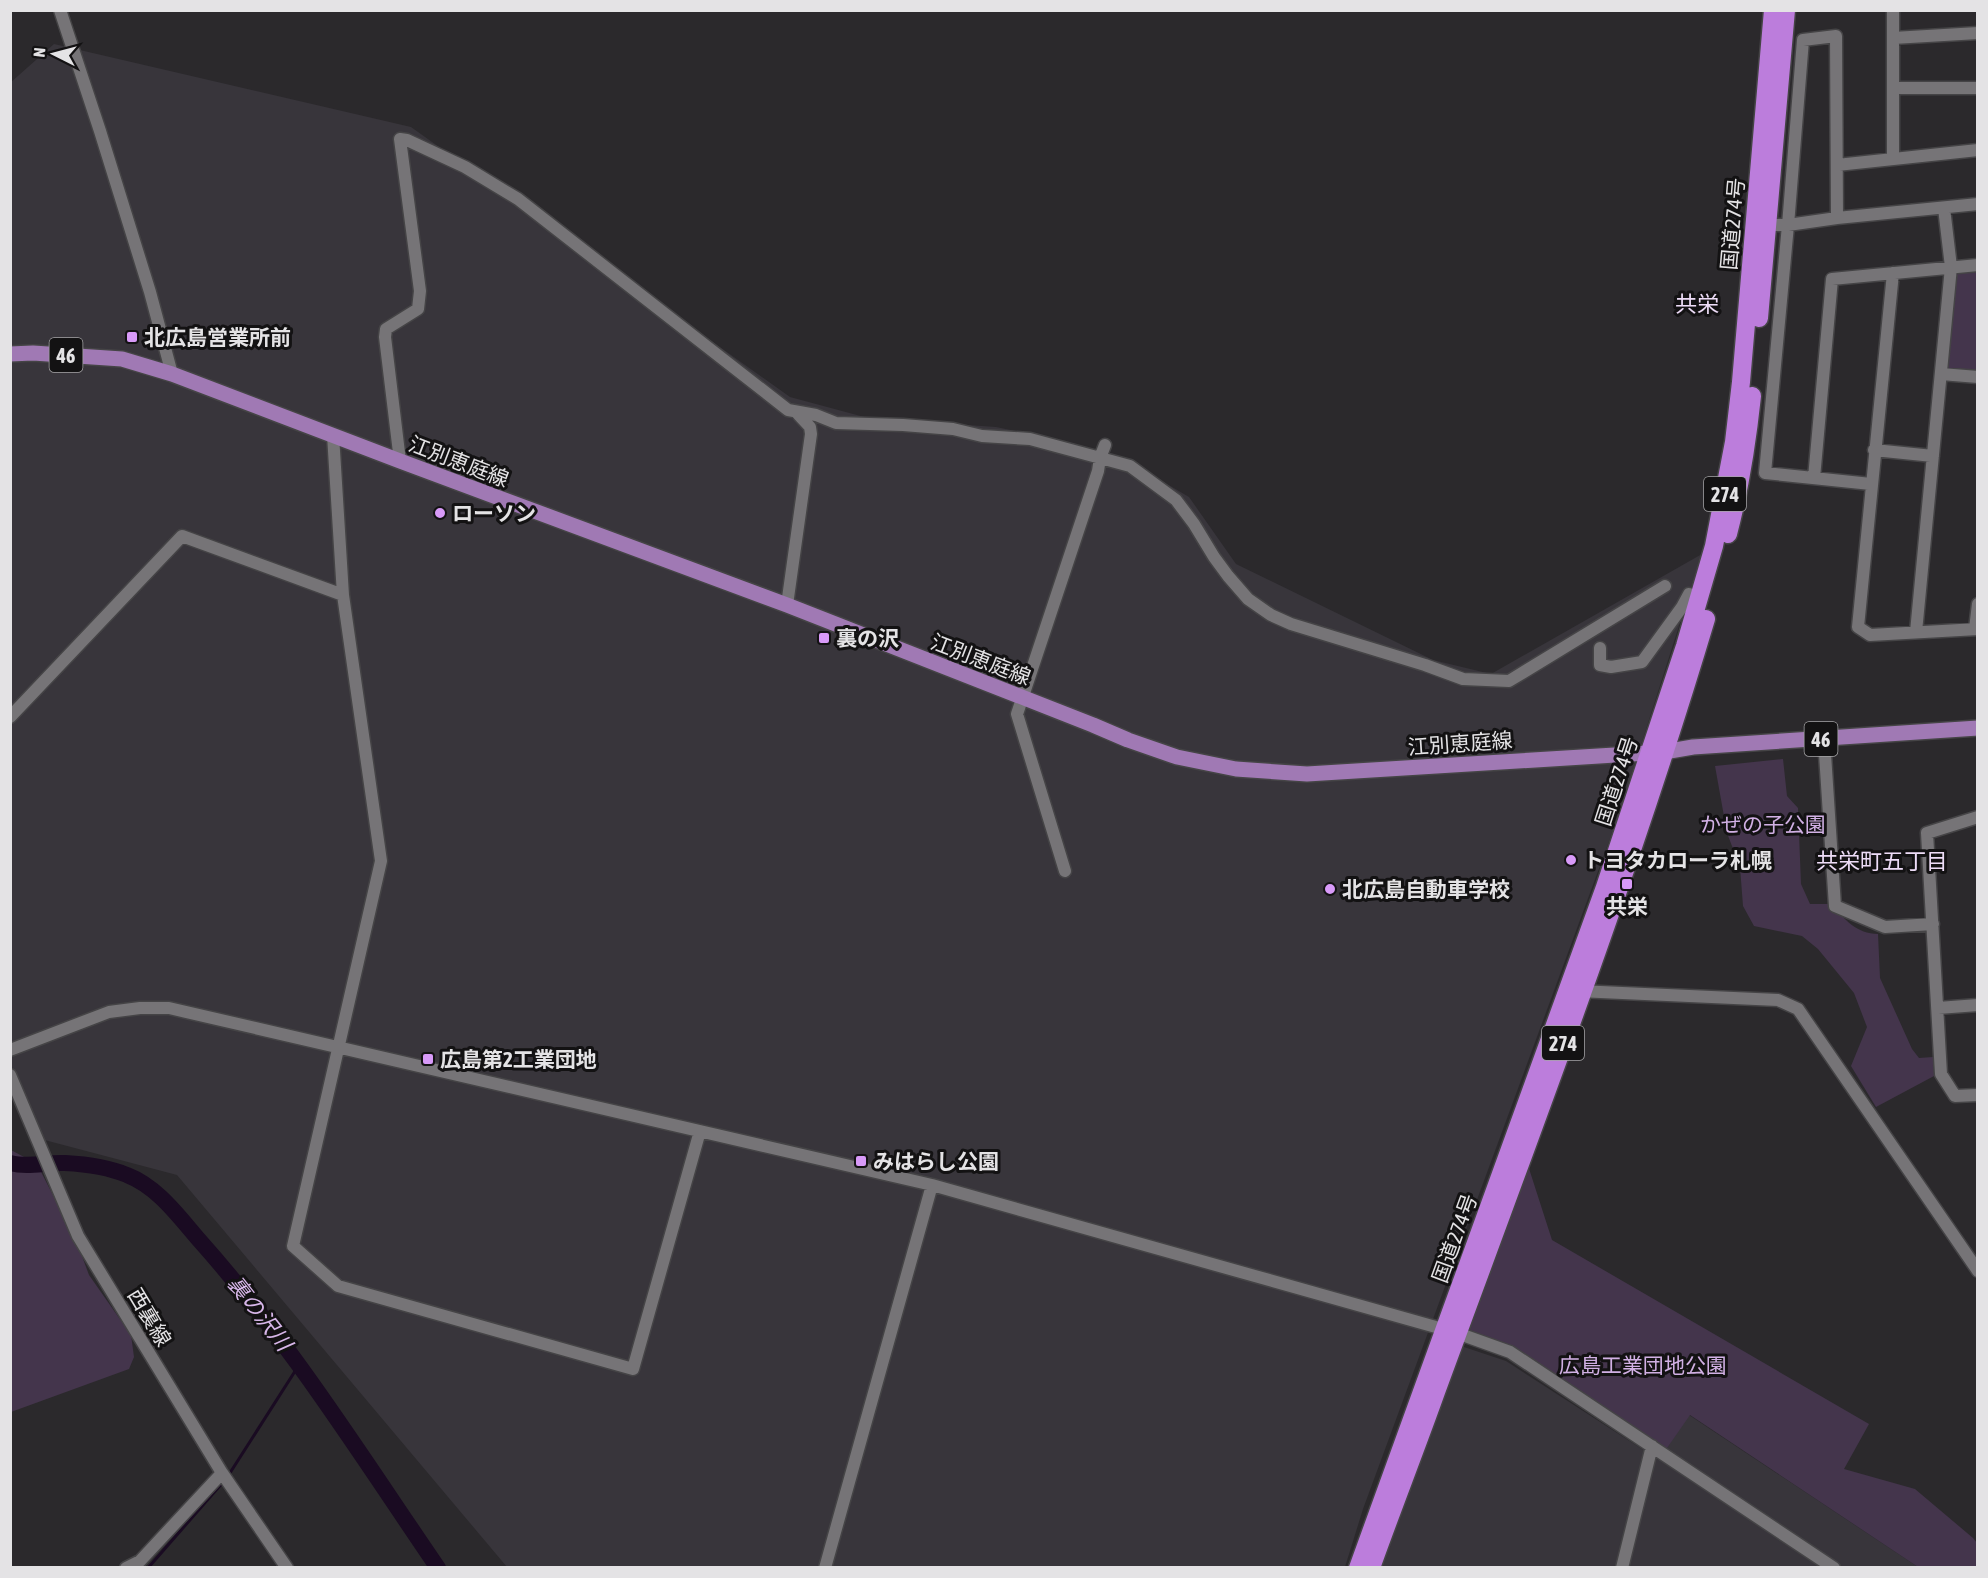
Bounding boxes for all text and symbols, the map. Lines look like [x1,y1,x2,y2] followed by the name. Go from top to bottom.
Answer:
[24,24,84,84] north arrow
[30,47,49,58] text: N
[1716,177,1748,271] street label: 国道274号
[1675,291,1719,317] district label: 共栄
[144,325,291,349] place label: 北広島営業所前
[125,330,139,344] marker: 北広島営業所前
[50,338,82,372] road number: 46
[406,431,512,491] street label: 江別恵庭線
[1704,477,1746,511] road number: 274
[452,501,536,525] place label: ローソン
[433,506,447,520] marker: ローソン
[836,626,899,650] place label: 裏の沢
[928,629,1034,689] street label: 江別恵庭線
[817,631,831,645] marker: 裏の沢
[1804,722,1838,756] road number: 46
[1407,727,1513,759] street label: 江別恵庭線
[1590,733,1642,829] street label: 国道274号
[1700,812,1826,836] park label: かぜの子公園
[1583,848,1772,872] place label: トヨタカローラ札幌
[1816,848,1948,874] district label: 共栄町五丁目
[1564,853,1578,867] marker: トヨタカローラ札幌
[1342,877,1510,901] place label: 北広島自動車学校
[1620,877,1634,891] marker: 共栄
[1323,882,1337,896] marker: 北広島自動車学校
[1606,894,1648,918] place label: 共栄
[1542,1026,1584,1060] road number: 274
[440,1047,597,1071] place label: 広島第2工業団地
[421,1052,435,1066] marker: 広島第2工業団地
[873,1149,999,1173] place label: みはらし公園
[854,1154,868,1168] marker: みはらし公園
[1427,1190,1481,1286] street label: 国道274号
[223,1270,299,1357] water label: 裏の沢川
[123,1284,177,1350] street label: 西裏線
[1559,1353,1727,1377] park label: 広島工業団地公園

